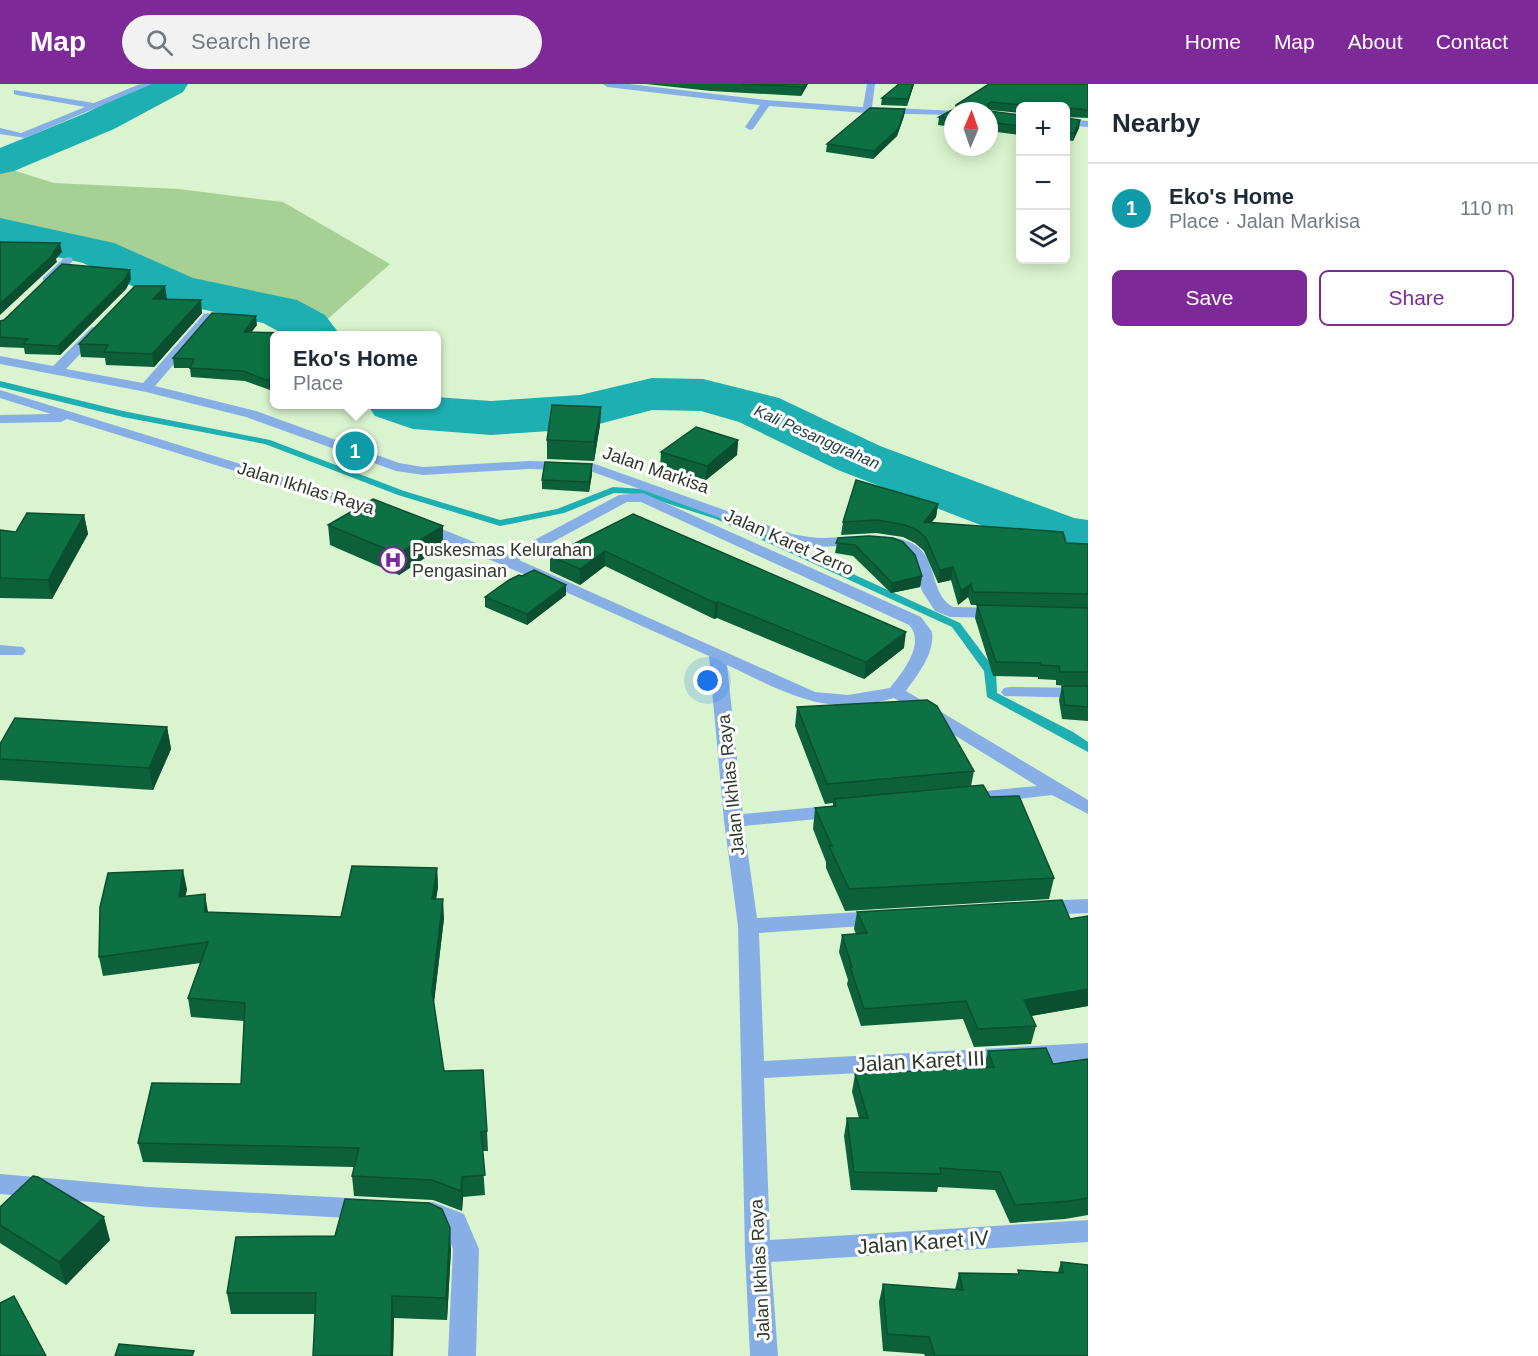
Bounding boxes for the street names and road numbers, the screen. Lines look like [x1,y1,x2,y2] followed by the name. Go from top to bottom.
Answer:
[600,442,713,498] street label: Jalan Markisa
[235,458,378,519] street label: Jalan Ikhlas Raya
[721,505,857,579] street label: Jalan Karet Zerro
[714,712,748,857] street label: Jalan Ikhlas Raya
[855,1046,985,1076] street label: Jalan Karet III
[746,1198,774,1341] street label: Jalan Ikhlas Raya
[856,1226,990,1258] street label: Jalan Karet IV

